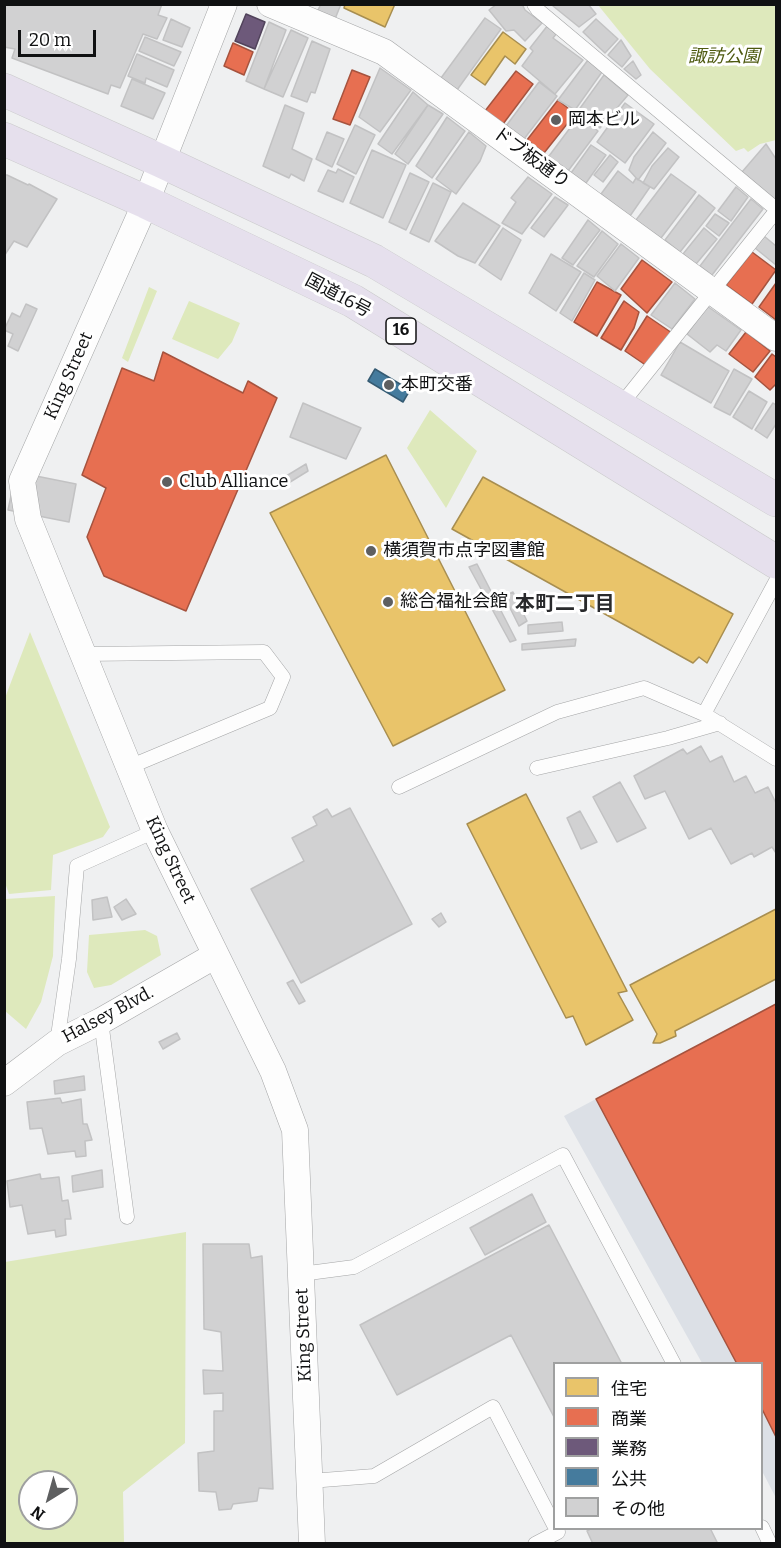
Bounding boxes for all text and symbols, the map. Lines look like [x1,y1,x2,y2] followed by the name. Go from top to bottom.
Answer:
[21,18,99,56] scale bar
[29,29,71,51] text: 20 m
[688,46,760,68] park label: 諏訪公園
[568,109,640,131] place label: 岡本ビル
[549,113,563,127] marker: 岡本ビル
[488,123,574,193] street label: ドブ板通り
[301,270,375,322] street label: 国道16号
[386,318,416,344] road number: 16
[40,329,98,423] street label: King Street
[401,374,473,396] place label: 本町交番
[382,378,396,392] marker: 本町交番
[179,471,288,493] place label: Club Alliance
[160,475,174,489] marker: Club Alliance
[383,540,545,562] place label: 横須賀市点字図書館
[364,544,378,558] marker: 横須賀市点字図書館
[400,591,508,613] place label: 総合福祉会館
[515,592,615,616] district label: 本町二丁目
[381,595,395,609] marker: 総合福祉会館
[140,813,200,907] street label: King Street
[59,982,157,1048] street label: Halsey Blvd.
[292,1288,316,1382] street label: King Street
[553,1362,763,1530] legend
[611,1378,647,1400] text: 住宅
[611,1408,647,1430] text: 商業
[611,1438,647,1460] text: 業務
[611,1468,647,1490] text: 公共
[18,1470,78,1530] north arrow
[611,1498,665,1520] text: その他
[27,1502,49,1524] text: N

